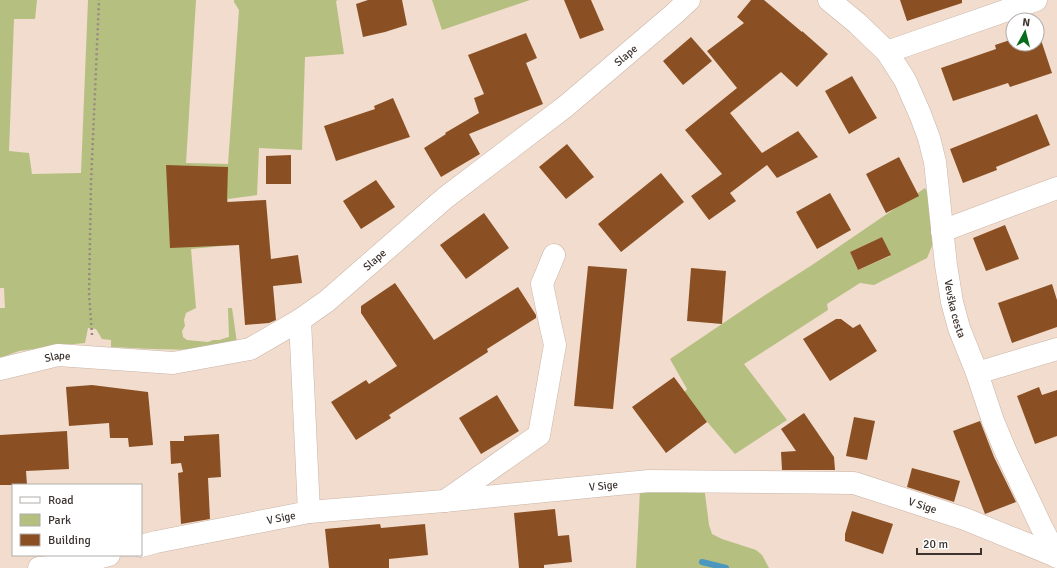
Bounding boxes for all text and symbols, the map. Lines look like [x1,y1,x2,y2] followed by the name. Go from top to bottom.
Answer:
[1005,12,1045,52] north arrow
[1022,16,1031,29] text: N
[611,42,640,69] street label: Slape
[360,246,389,273] street label: Slape
[942,279,969,340] street label: Vevška cesta
[43,348,71,365] street label: Slape
[588,478,619,493] street label: V Sige
[12,484,142,556] legend
[48,493,74,508] text: Road
[907,495,939,516] street label: V Sige
[266,508,297,527] street label: V Sige
[48,513,71,528] text: Park
[917,530,981,556] scale bar
[48,533,91,548] text: Building
[923,537,948,552] text: 20 m

